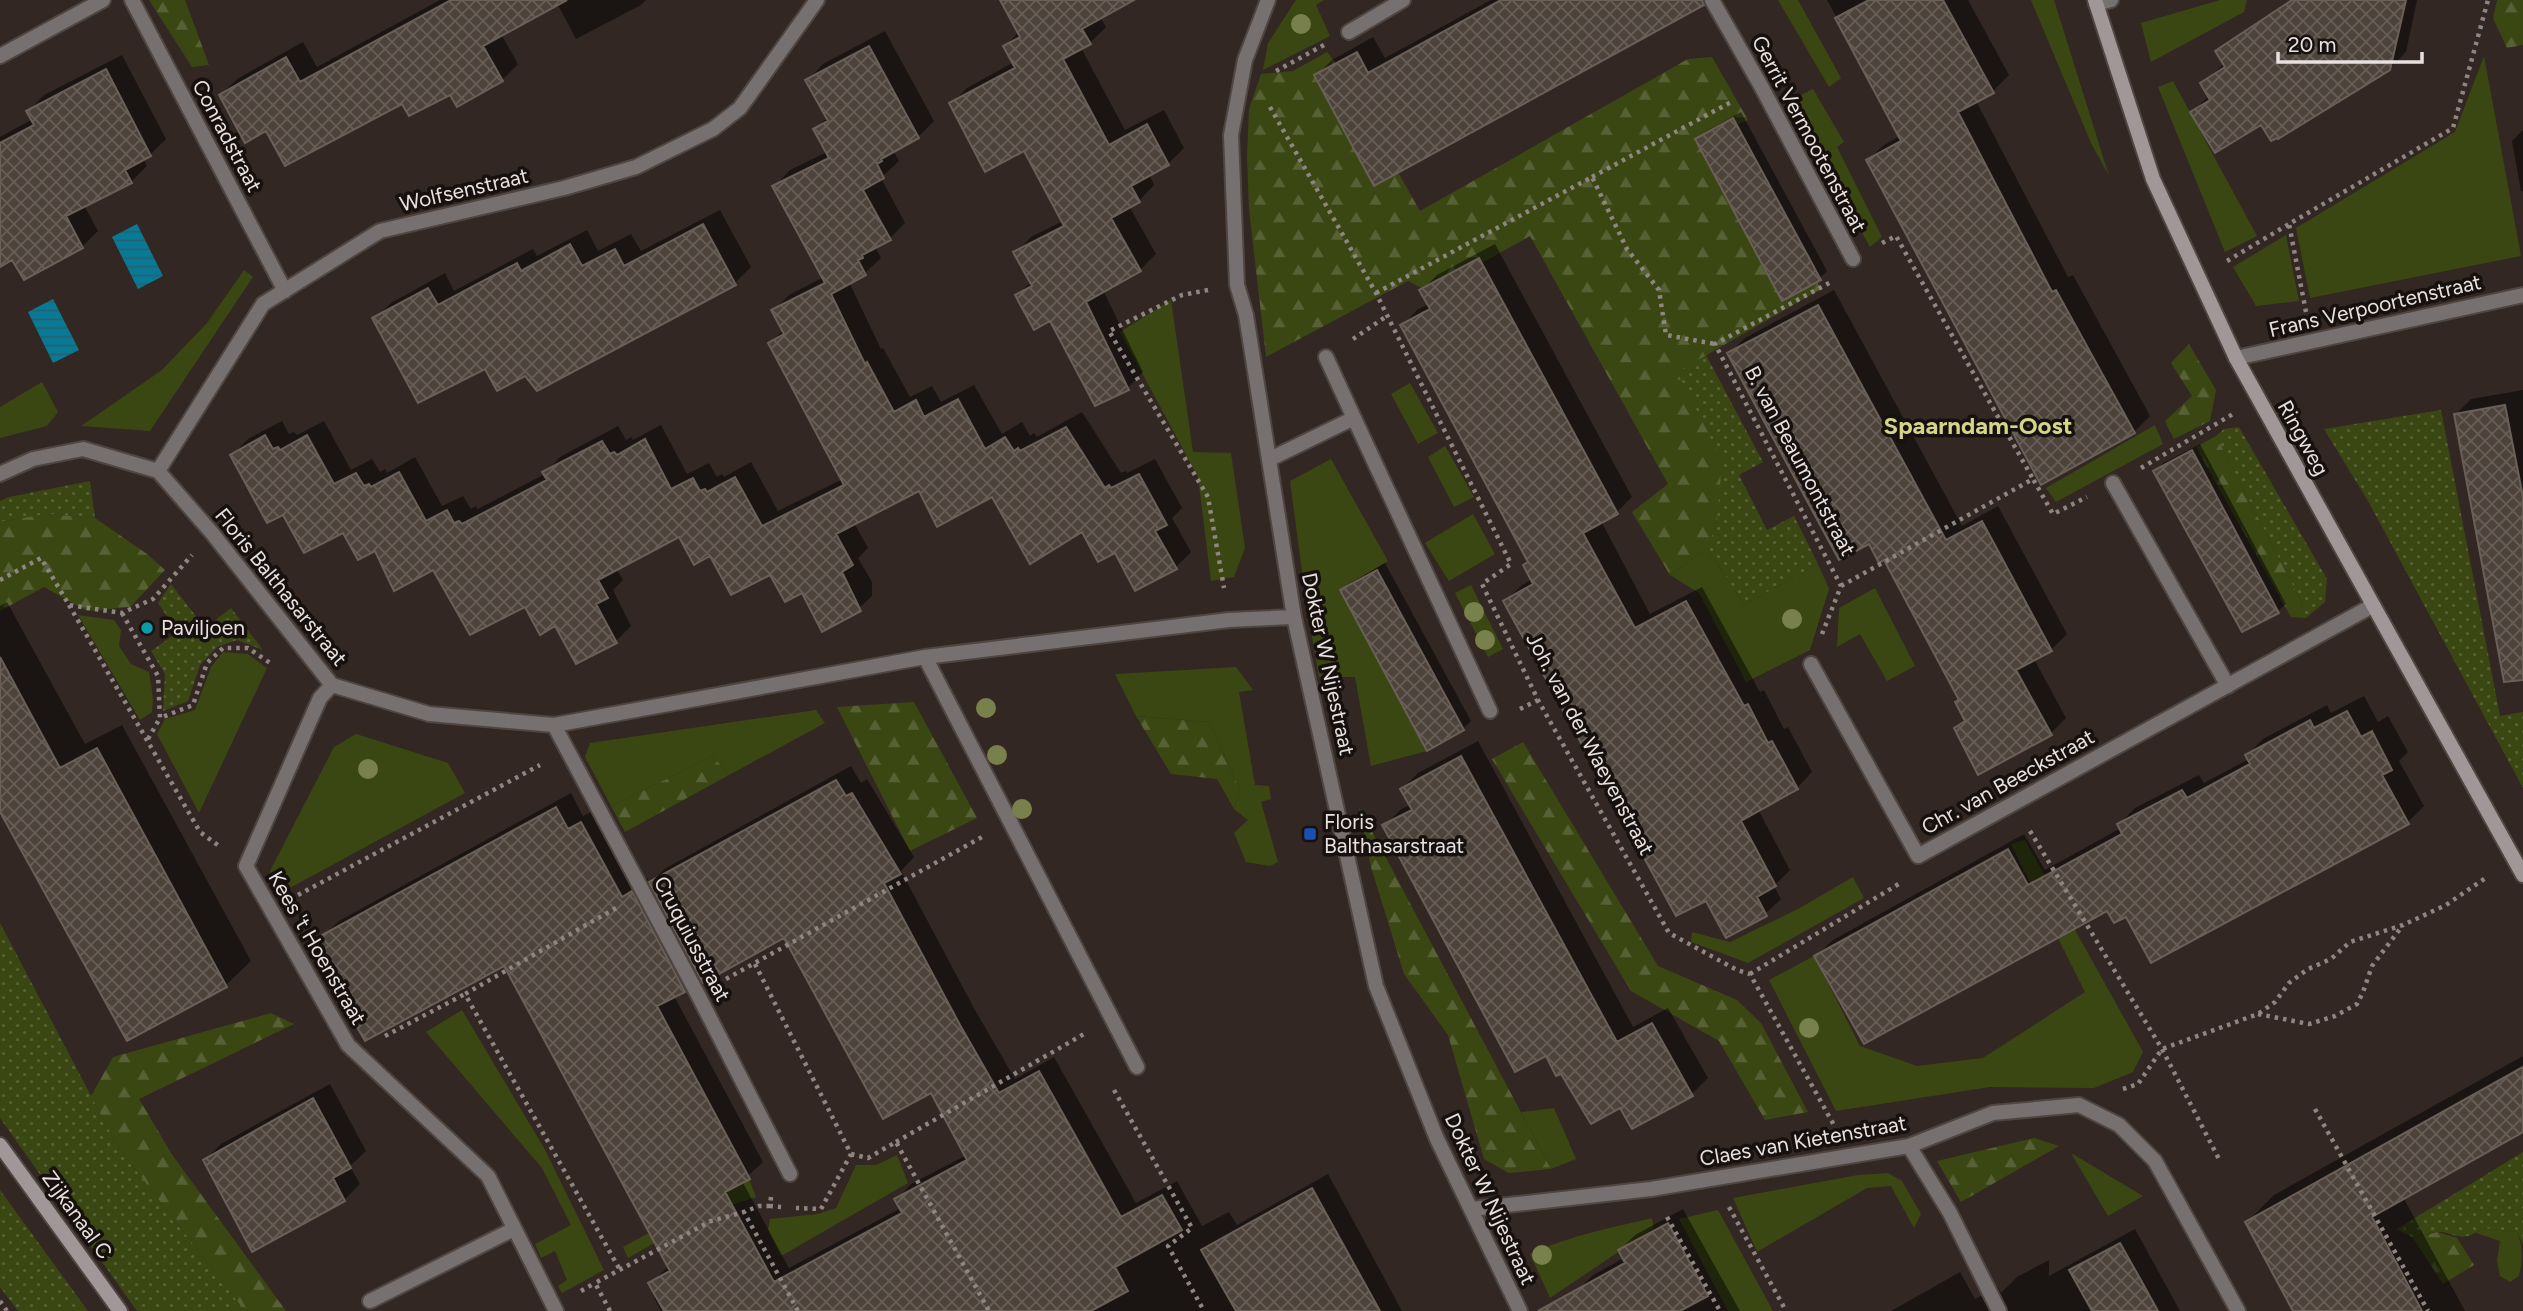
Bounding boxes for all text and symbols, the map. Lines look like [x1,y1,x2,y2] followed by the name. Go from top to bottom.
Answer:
[2278,21,2422,65] scale bar
[1747,31,1872,237] street label: Gerrit Vermootenstraat
[2288,32,2336,57] text: 20 m
[187,75,267,196] street label: Conradstraat
[397,163,531,216] street label: Wolfsenstraat
[2266,269,2484,342] street label: Frans Verpoortenstraat
[1740,362,1861,560] street label: B. van Beaumontstraat
[2273,396,2334,480] street label: Ringweg
[1884,411,2072,440] district label: Spaarndam-Oost
[210,503,353,671] street label: Floris Balthasarstraat
[1297,570,1360,758] street label: Dokter W Nijestraat
[161,615,245,640] place label: Paviljoen
[139,620,155,636] marker: Paviljoen
[1521,628,1660,859] street label: Joh. van der Waeyenstraat
[1917,724,2098,839] street label: Chr. van Beeckstraat
[1324,809,1464,858] place label: Floris Balthasarstraat
[1302,826,1318,842] marker: Floris Balthasarstraat
[263,867,372,1029] street label: Kees 't Hoenstraat
[649,872,736,1006] street label: Cruquiusstraat
[1440,1109,1541,1289] street label: Dokter W Nijestraat
[1698,1110,1908,1171] street label: Claes van Kietenstraat
[37,1166,118,1264] street label: Zijkanaal C

